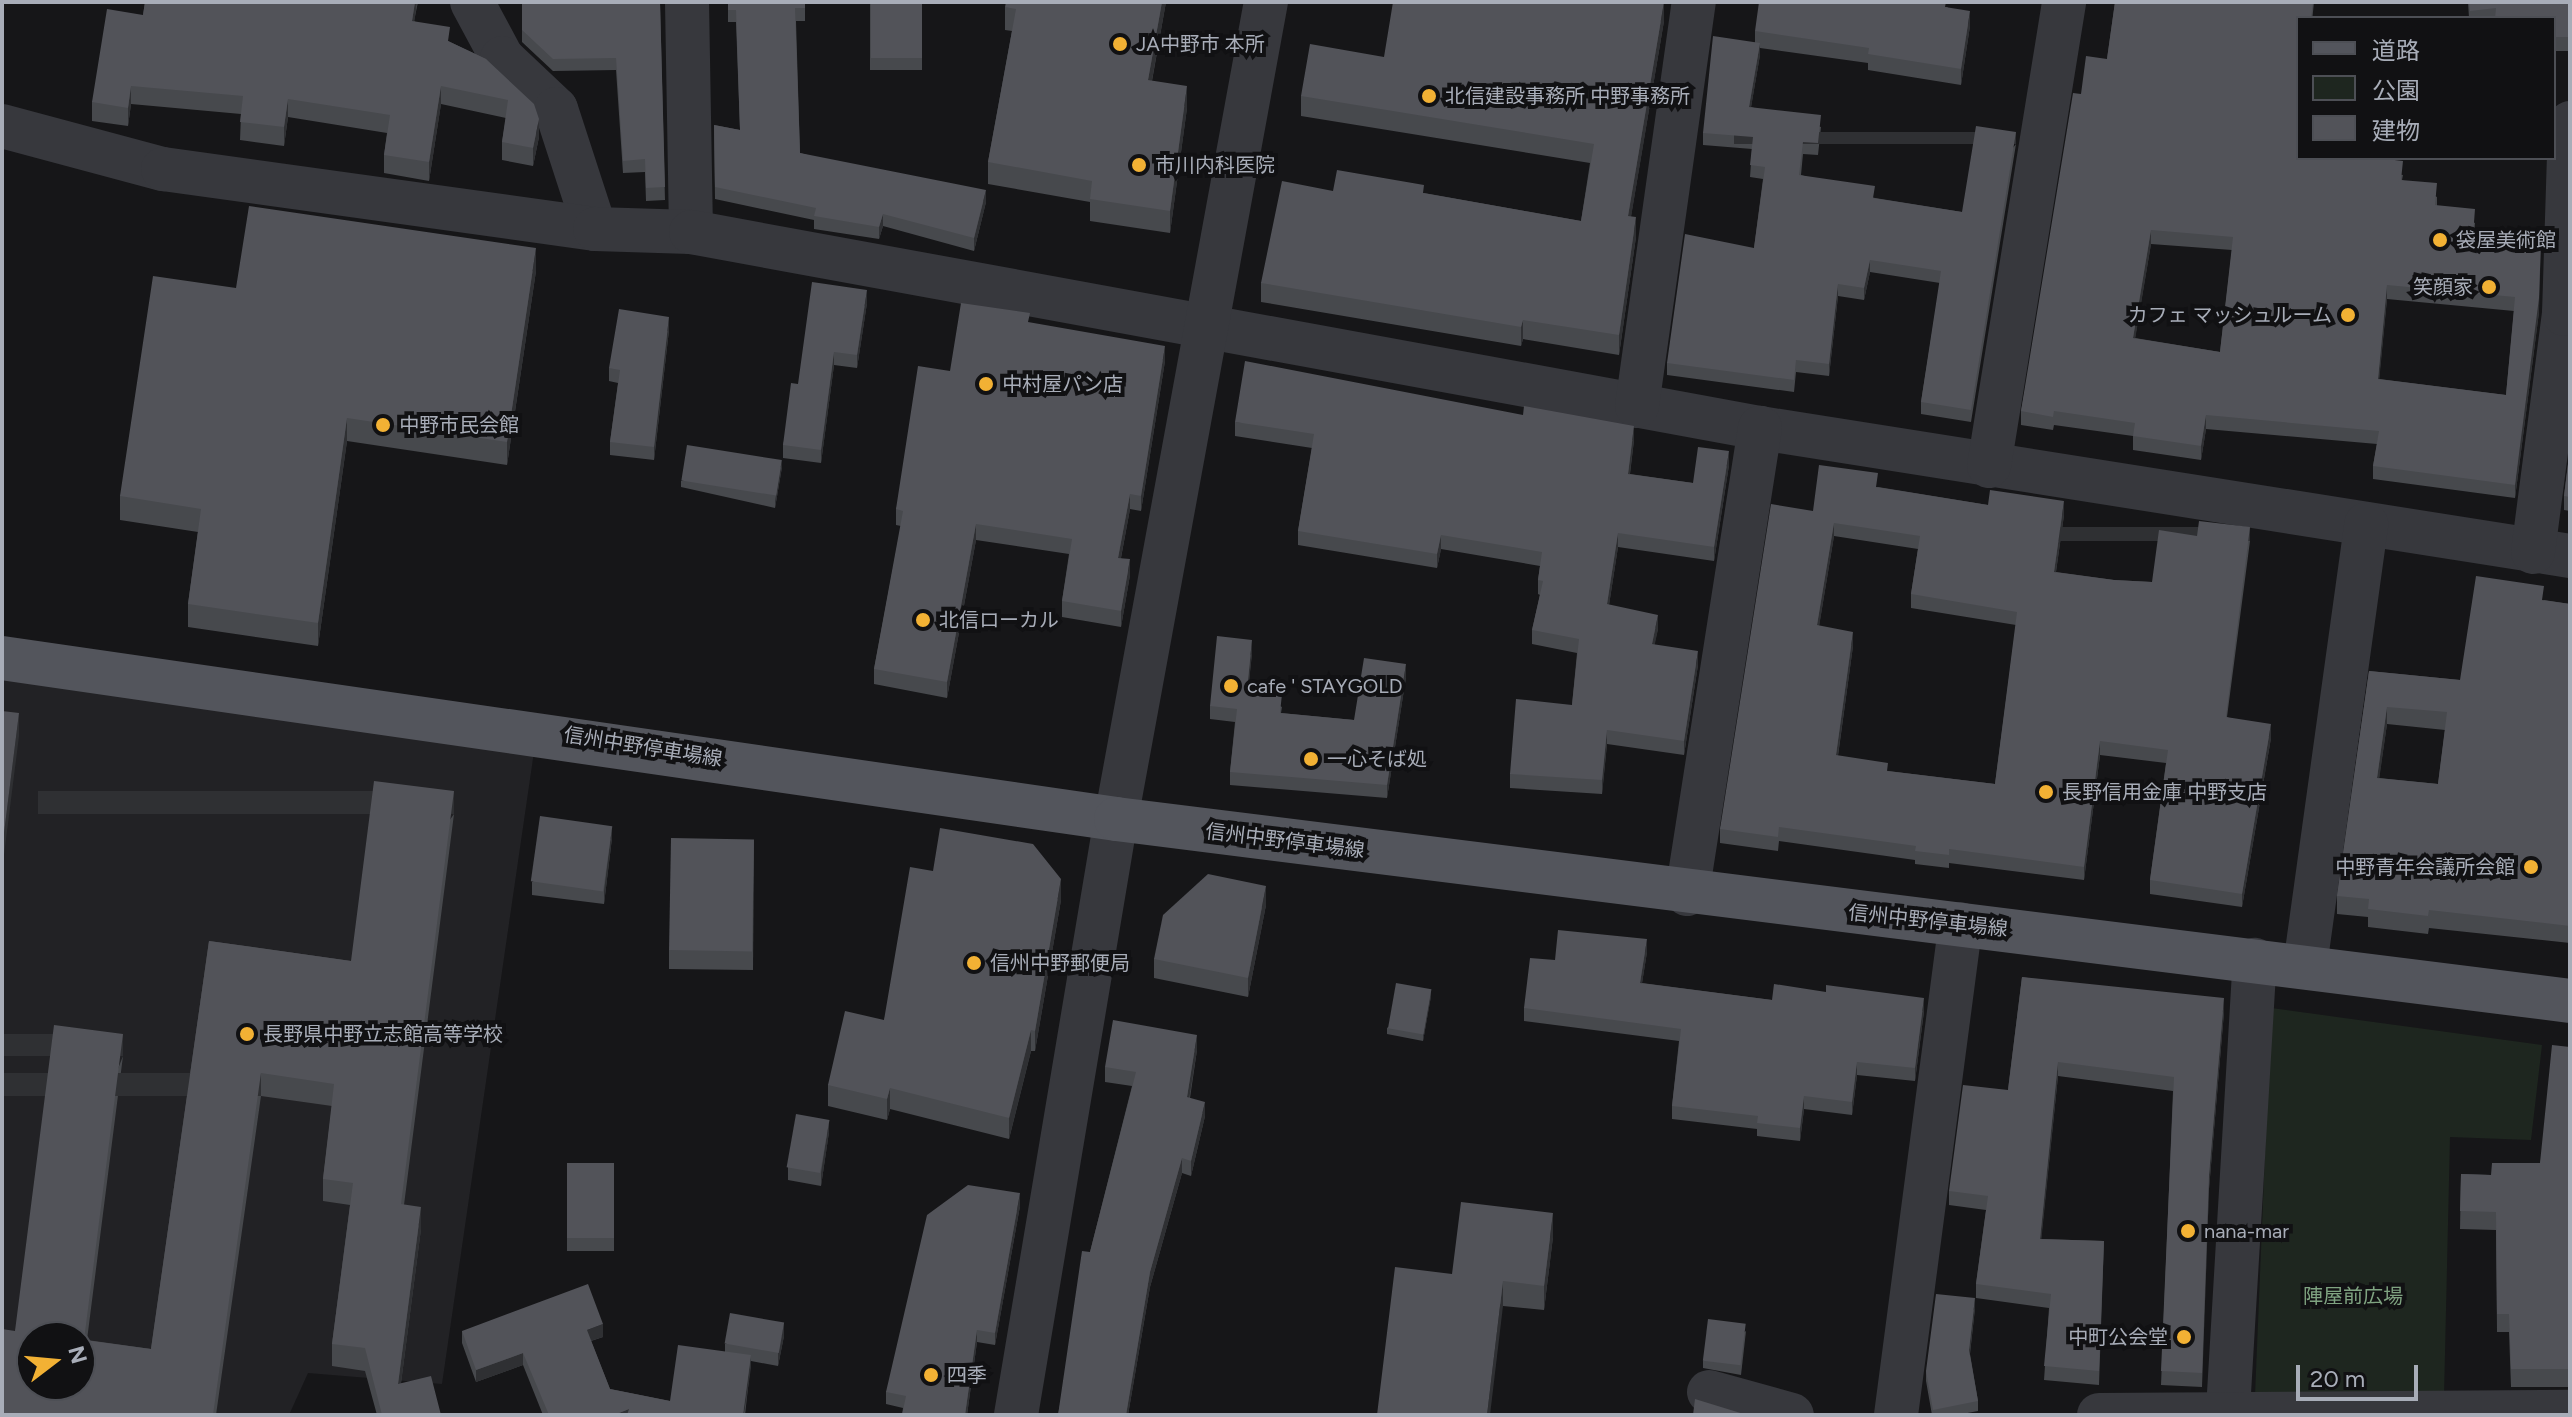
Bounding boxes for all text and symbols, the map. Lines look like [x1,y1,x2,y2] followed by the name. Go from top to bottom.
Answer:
[2296,16,2556,160] legend
[1136,32,1265,56] place label: JA中野市 本所
[1111,35,1129,53] marker: JA中野市 本所
[2372,36,2420,65] text: 道路
[2372,76,2420,105] text: 公園
[1445,84,1690,108] place label: 北信建設事務所 中野事務所
[1420,87,1438,105] marker: 北信建設事務所 中野事務所
[2372,116,2420,145] text: 建物
[1155,153,1275,177] place label: 市川内科医院
[1130,156,1148,174] marker: 市川内科医院
[2456,228,2556,252] place label: 袋屋美術館
[2431,231,2449,249] marker: 袋屋美術館
[2413,275,2473,299] place label: 笑顔家
[2480,278,2498,296] marker: 笑顔家
[2127,303,2332,327] place label: カフェ マッシュルーム
[2339,306,2357,324] marker: カフェ マッシュルーム
[1002,372,1122,396] place label: 中村屋パン店
[977,375,995,393] marker: 中村屋パン店
[399,413,519,437] place label: 中野市民会館
[374,416,392,434] marker: 中野市民会館
[939,608,1059,632] place label: 北信ローカル
[914,611,932,629] marker: 北信ローカル
[1247,674,1402,698] place label: cafe ' STAYGOLD
[1222,677,1240,695] marker: cafe ' STAYGOLD
[562,723,724,771] street label: 信州中野停車場線
[1327,747,1427,771] place label: 一心そば処
[1302,750,1320,768] marker: 一心そば処
[2062,780,2267,804] place label: 長野信用金庫 中野支店
[2037,783,2055,801] marker: 長野信用金庫 中野支店
[1204,819,1366,863] street label: 信州中野停車場線
[2335,855,2515,879] place label: 中野青年会議所会館
[2522,858,2540,876] marker: 中野青年会議所会館
[1847,901,2009,941] street label: 信州中野停車場線
[990,951,1130,975] place label: 信州中野郵便局
[965,954,983,972] marker: 信州中野郵便局
[263,1022,503,1046] place label: 長野県中野立志館高等学校
[238,1025,256,1043] marker: 長野県中野立志館高等学校
[2204,1219,2289,1243] place label: nana-mar
[2179,1222,2197,1240] marker: nana-mar
[2303,1284,2403,1308] park label: 陣屋前広場
[16,1321,96,1401] north arrow
[2068,1325,2168,1349] place label: 中町公会堂
[2175,1328,2193,1346] marker: 中町公会堂
[62,1343,93,1367] text: N
[2300,1349,2422,1399] scale bar
[947,1363,987,1387] place label: 四季
[2310,1364,2365,1393] text: 20 m
[922,1366,940,1384] marker: 四季

